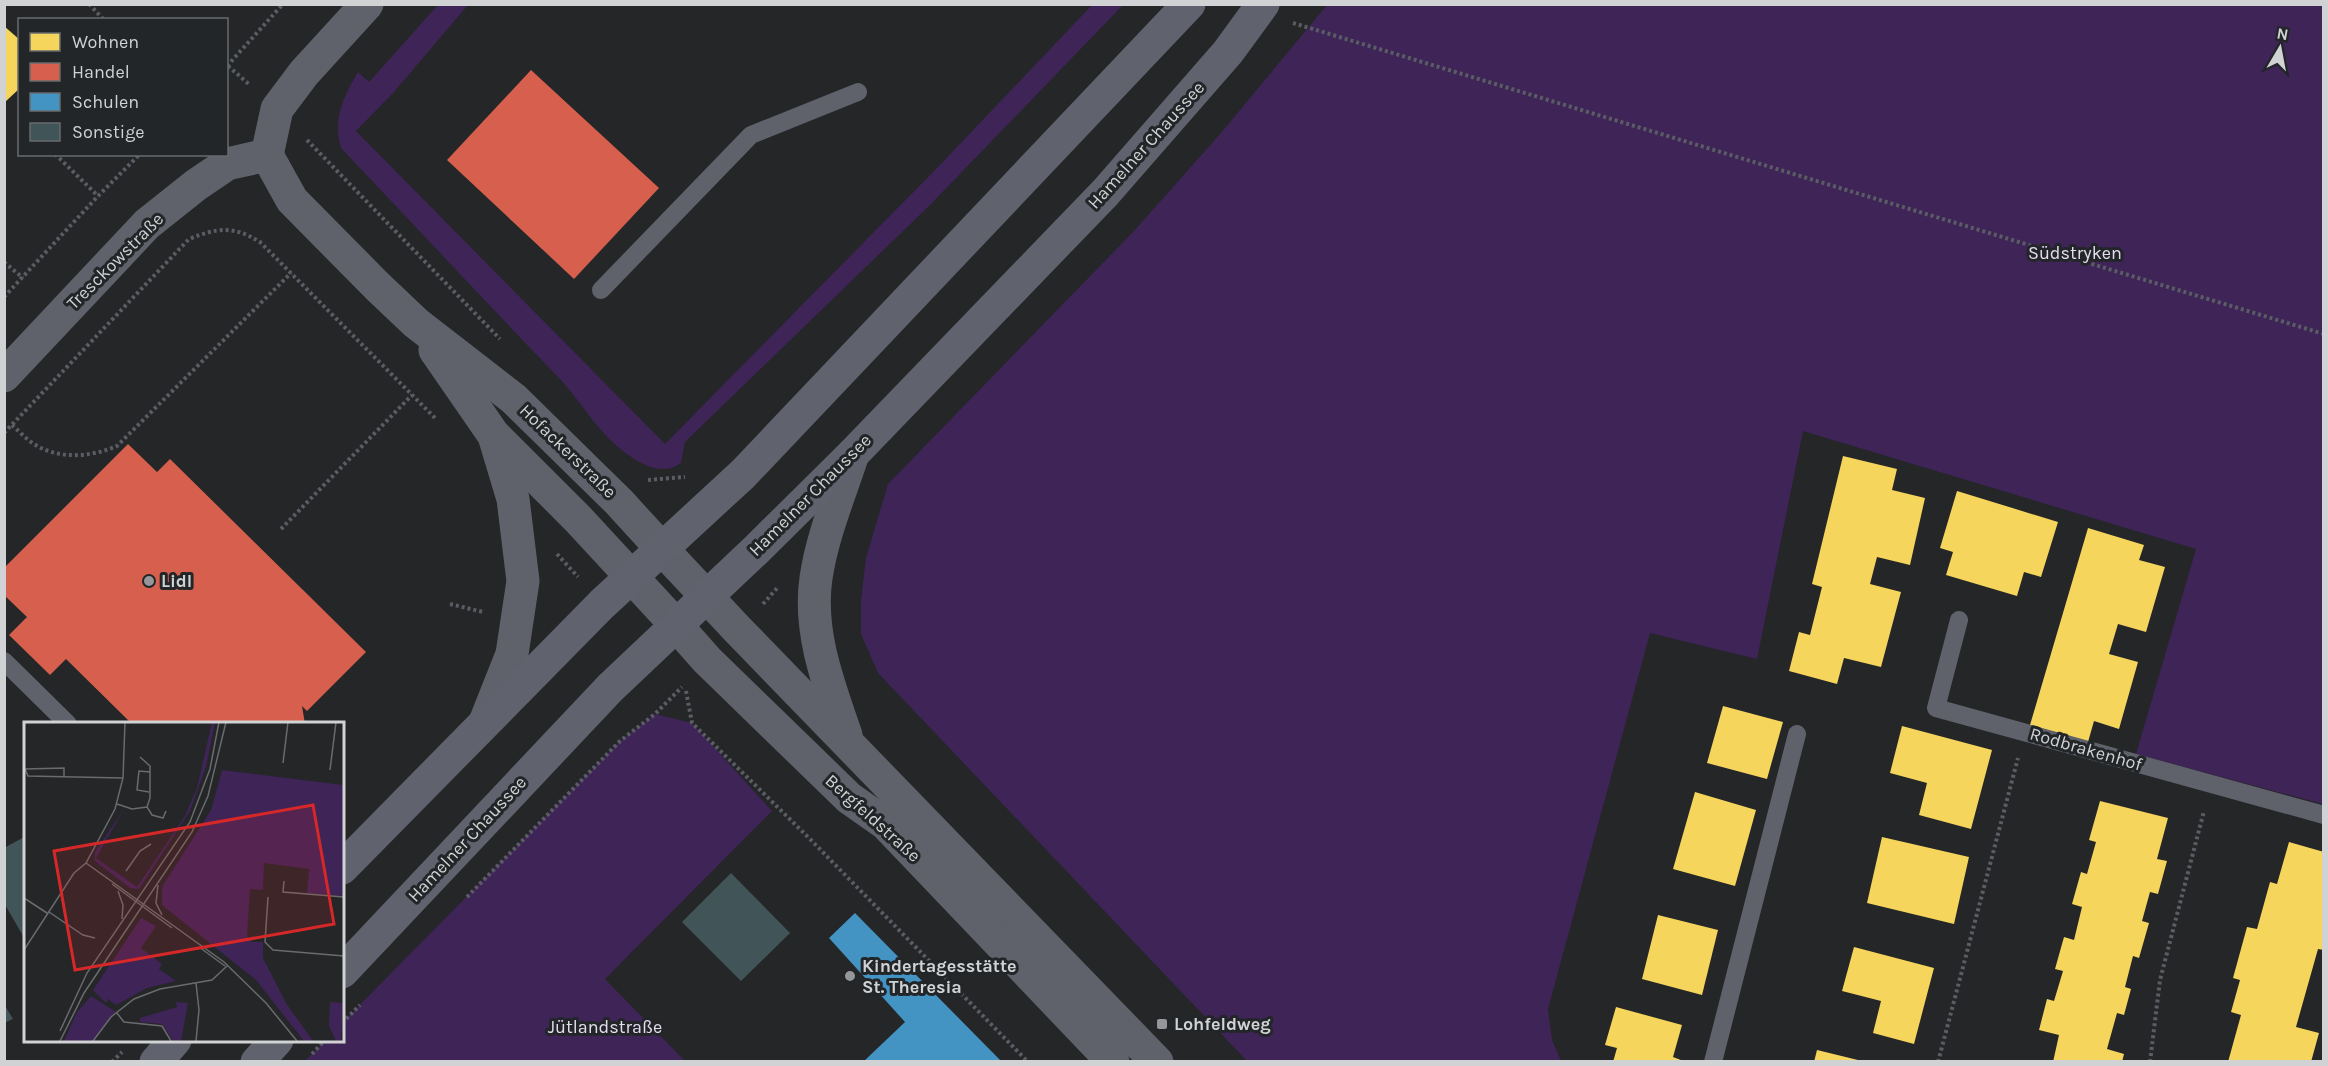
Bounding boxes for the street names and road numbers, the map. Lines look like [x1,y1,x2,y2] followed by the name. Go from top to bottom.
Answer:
[1083,77,1209,213] street label: Hamelner Chaussee
[62,208,168,314] street label: Tresckowstraße
[515,399,621,503] street label: Hofackerstraße
[744,429,876,561] street label: Hamelner Chaussee
[2027,722,2145,776] street label: Rodbrakenhof
[821,769,925,867] street label: Bergfeldstraße
[403,772,531,906] street label: Hamelner Chaussee

